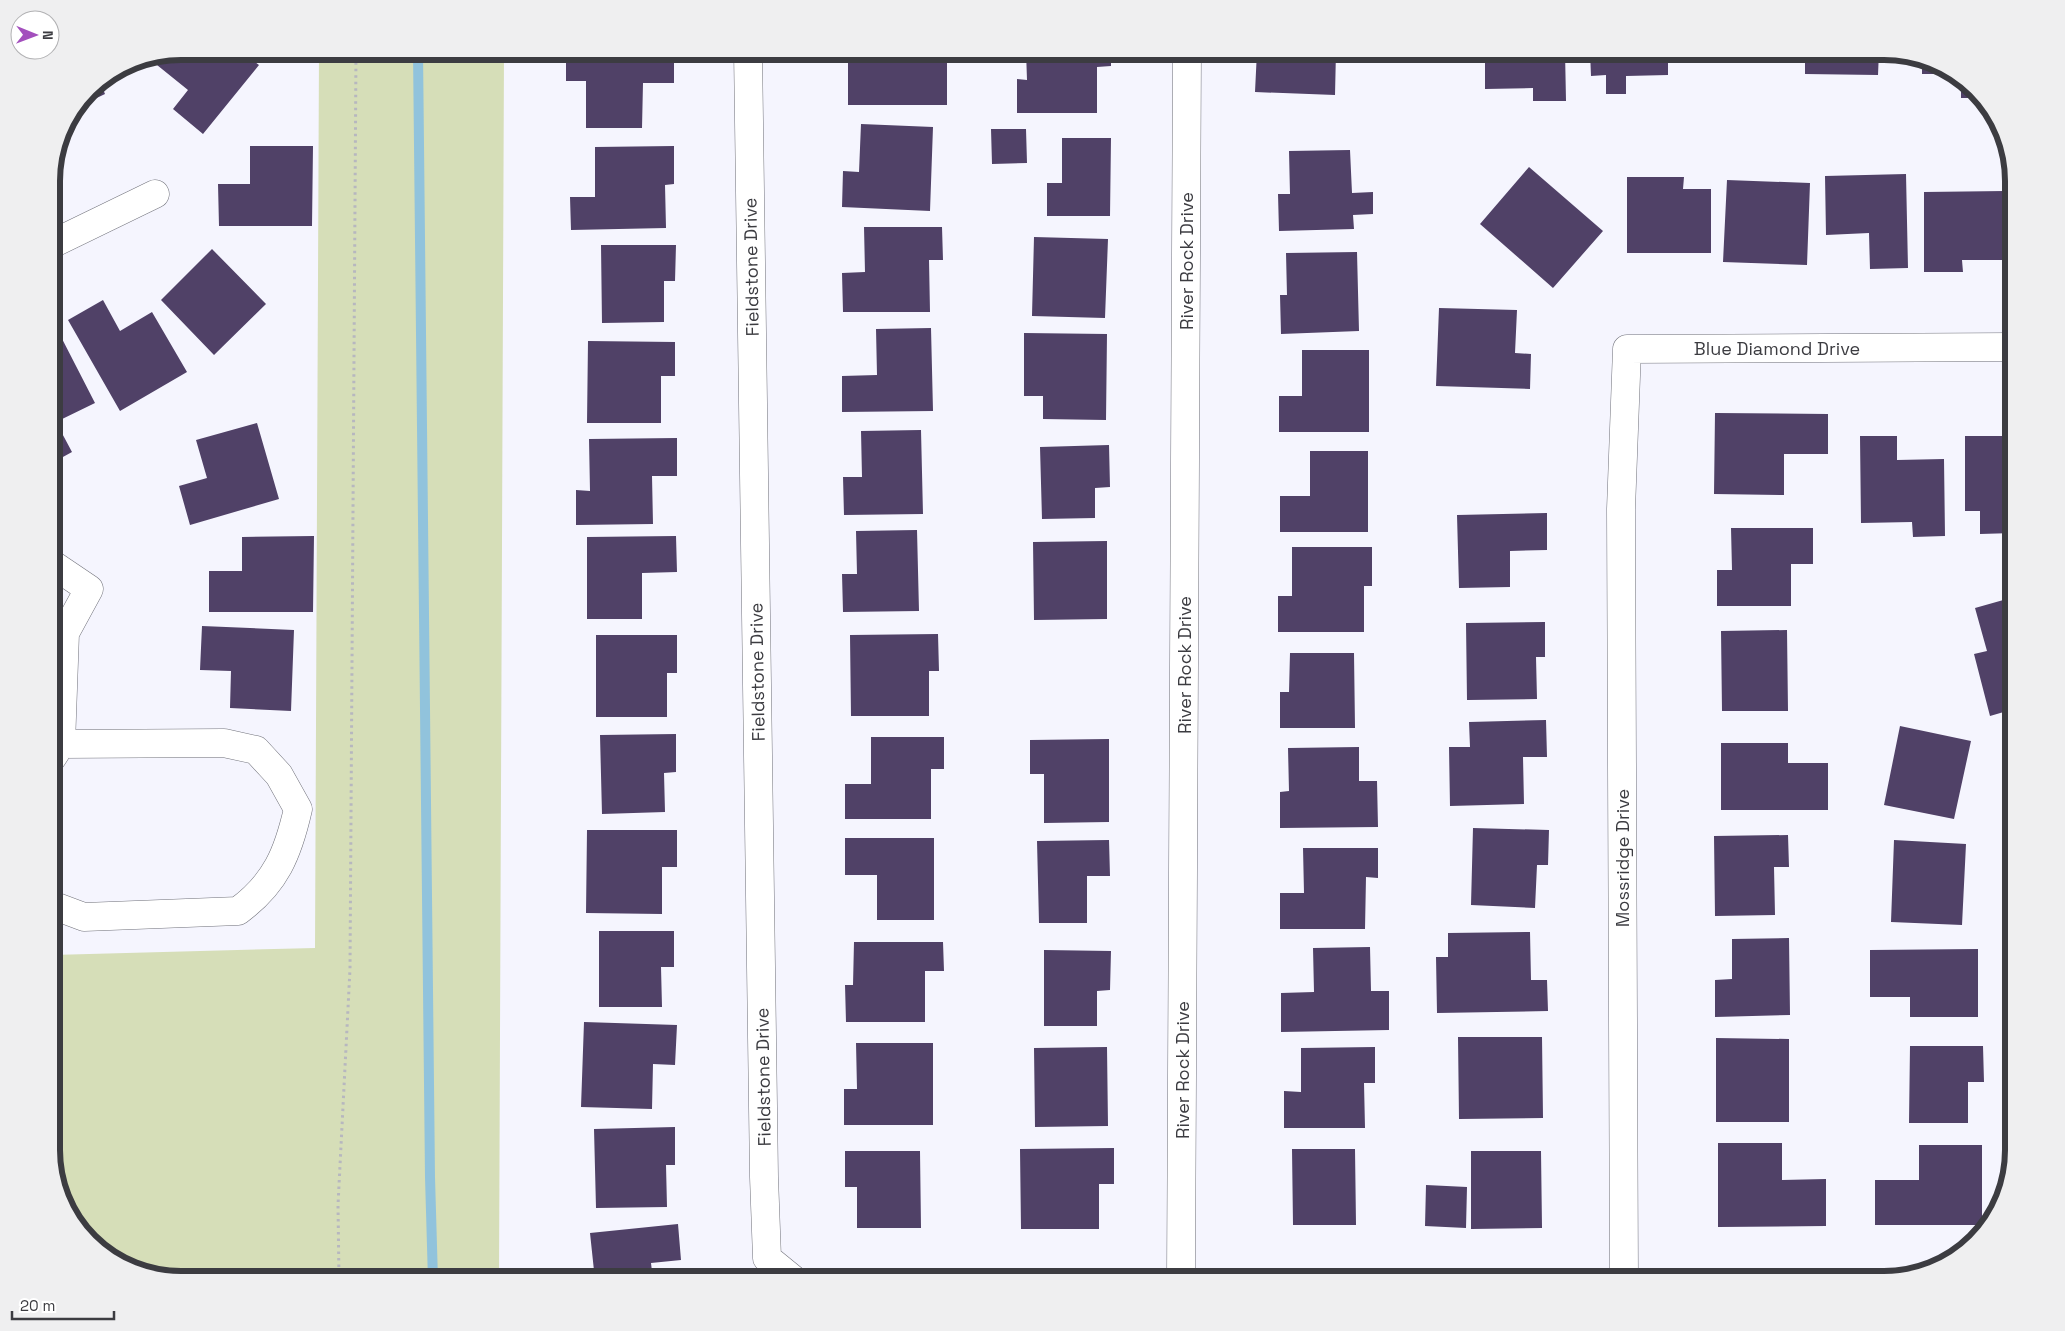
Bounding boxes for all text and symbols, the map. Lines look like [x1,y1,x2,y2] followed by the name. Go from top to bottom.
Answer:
[10,10,60,60] north arrow
[39,30,57,40] text: N
[1175,192,1198,330] street label: River Rock Drive
[738,198,764,336] street label: Fieldstone Drive
[1694,337,1860,360] street label: Blue Diamond Drive
[1173,596,1196,734] street label: River Rock Drive
[744,603,770,741] street label: Fieldstone Drive
[1611,789,1634,927] street label: Mossridge Drive
[1171,1001,1194,1139] street label: River Rock Drive
[750,1008,776,1146] street label: Fieldstone Drive
[12,1288,115,1320] scale bar
[20,1296,55,1315] text: 20 m

